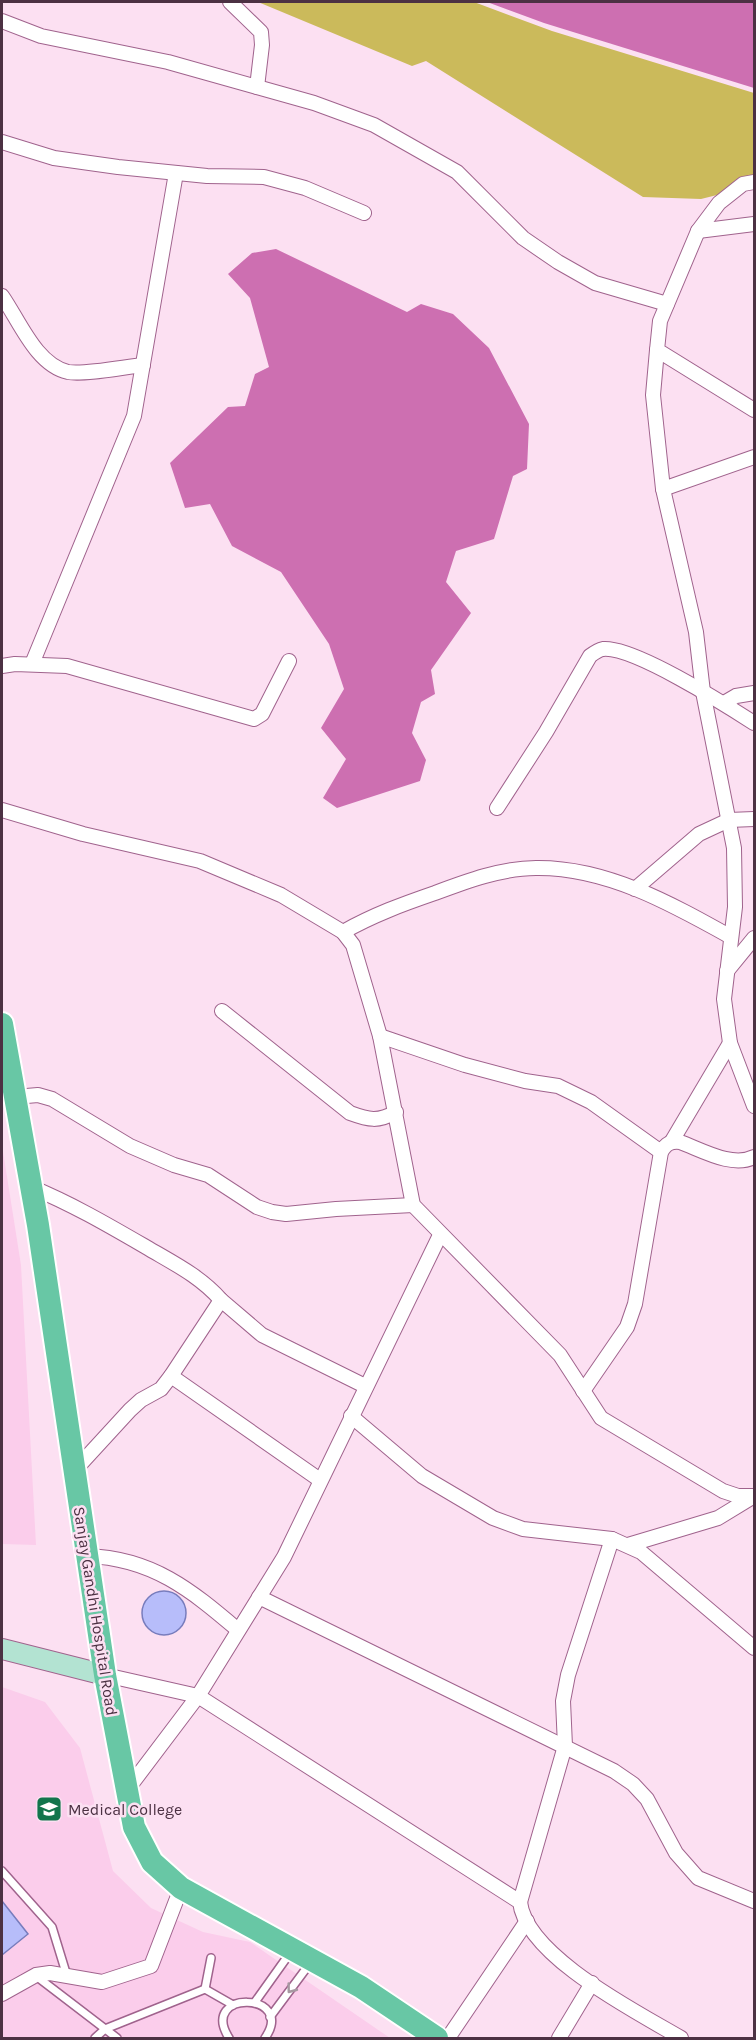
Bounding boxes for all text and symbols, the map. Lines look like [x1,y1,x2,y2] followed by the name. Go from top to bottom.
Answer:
[70,1505,121,1717] street label: Sanjay Gandhi Hospital Road
[34,1794,64,1824] school or university icon: Medical College
[68,1800,182,1819] place label: Medical College
[288,1982,299,1993] one-way arrow

